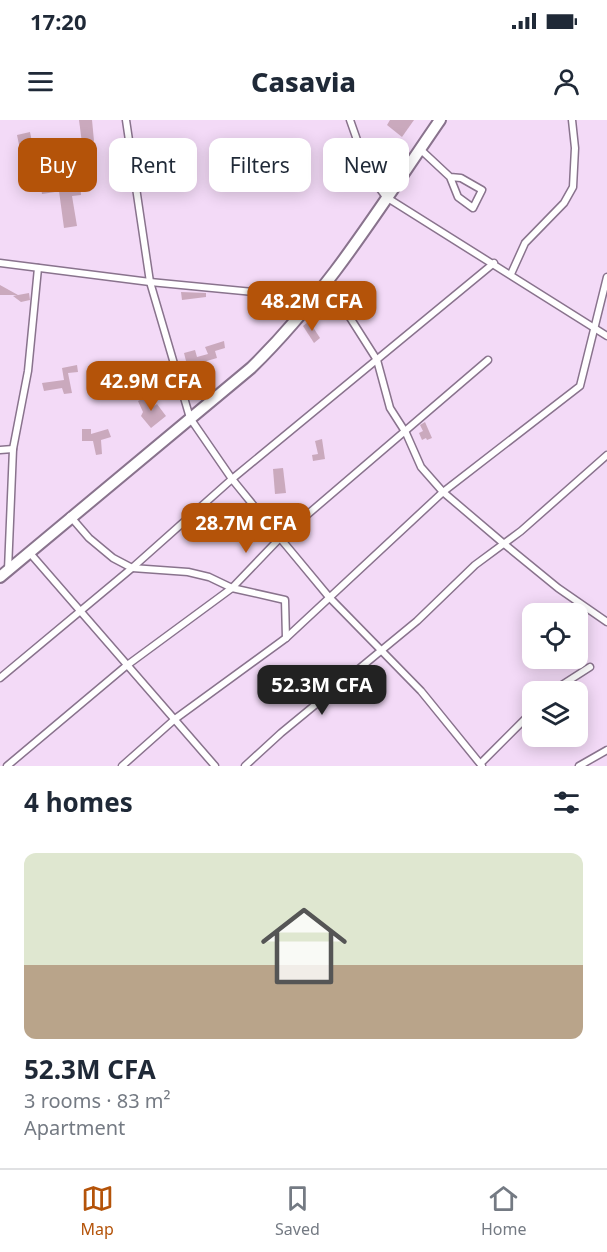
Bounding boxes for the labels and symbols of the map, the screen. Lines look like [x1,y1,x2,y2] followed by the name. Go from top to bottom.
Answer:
[243,281,381,332] pin: 48.2M CFA
[82,361,220,412] pin: 42.9M CFA
[177,503,315,554] pin: 28.7M CFA
[253,665,391,716] pin: 52.3M CFA

